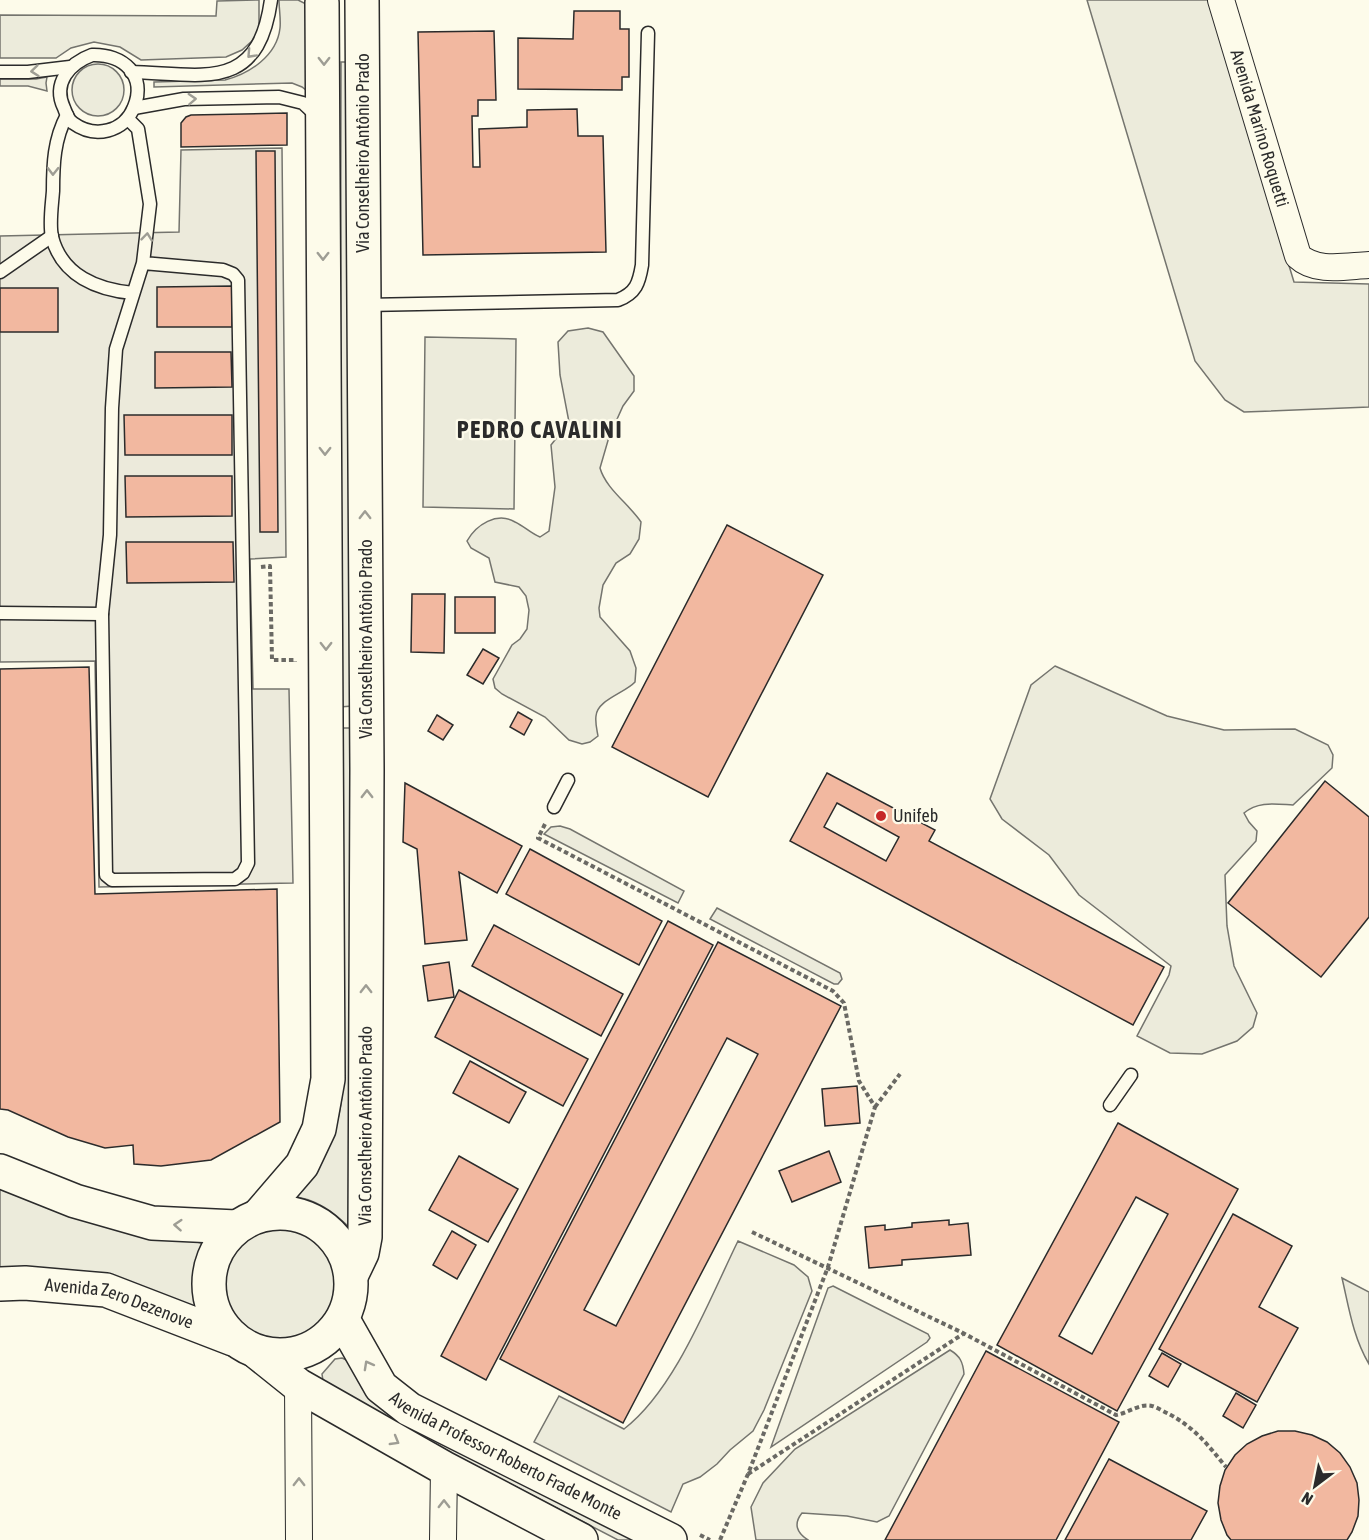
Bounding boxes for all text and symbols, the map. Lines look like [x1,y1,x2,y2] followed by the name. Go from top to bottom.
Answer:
[247,47,258,57] one-way arrow
[1226,47,1294,209] street label: Avenida Marino Roquetti
[352,53,373,253] street label: Via Conselheiro Antônio Prado
[318,57,330,66] one-way arrow
[30,64,40,77] one-way arrow
[187,93,196,106] one-way arrow
[47,167,59,176] one-way arrow
[140,232,153,241] one-way arrow
[317,252,329,261] one-way arrow
[457,416,623,443] district label: PEDRO CAVALINI
[318,447,331,456] one-way arrow
[359,511,372,520] one-way arrow
[355,539,376,739] street label: Via Conselheiro Antônio Prado
[320,642,332,651] one-way arrow
[361,790,373,799] one-way arrow
[893,805,938,826] place label: Unifeb
[874,809,888,823] marker: Unifeb
[360,985,372,994] one-way arrow
[354,1026,376,1226] street label: Via Conselheiro Antônio Prado
[173,1218,182,1231] one-way arrow
[44,1274,197,1333] street label: Avenida Zero Dezenove
[364,1361,376,1371] one-way arrow
[386,1387,625,1524] street label: Avenida Professor Roberto Frade Monte
[389,1433,399,1445] one-way arrow
[1285,1456,1345,1516] north arrow
[293,1477,305,1486] one-way arrow
[1298,1489,1316,1509] text: N
[438,1500,450,1509] one-way arrow

